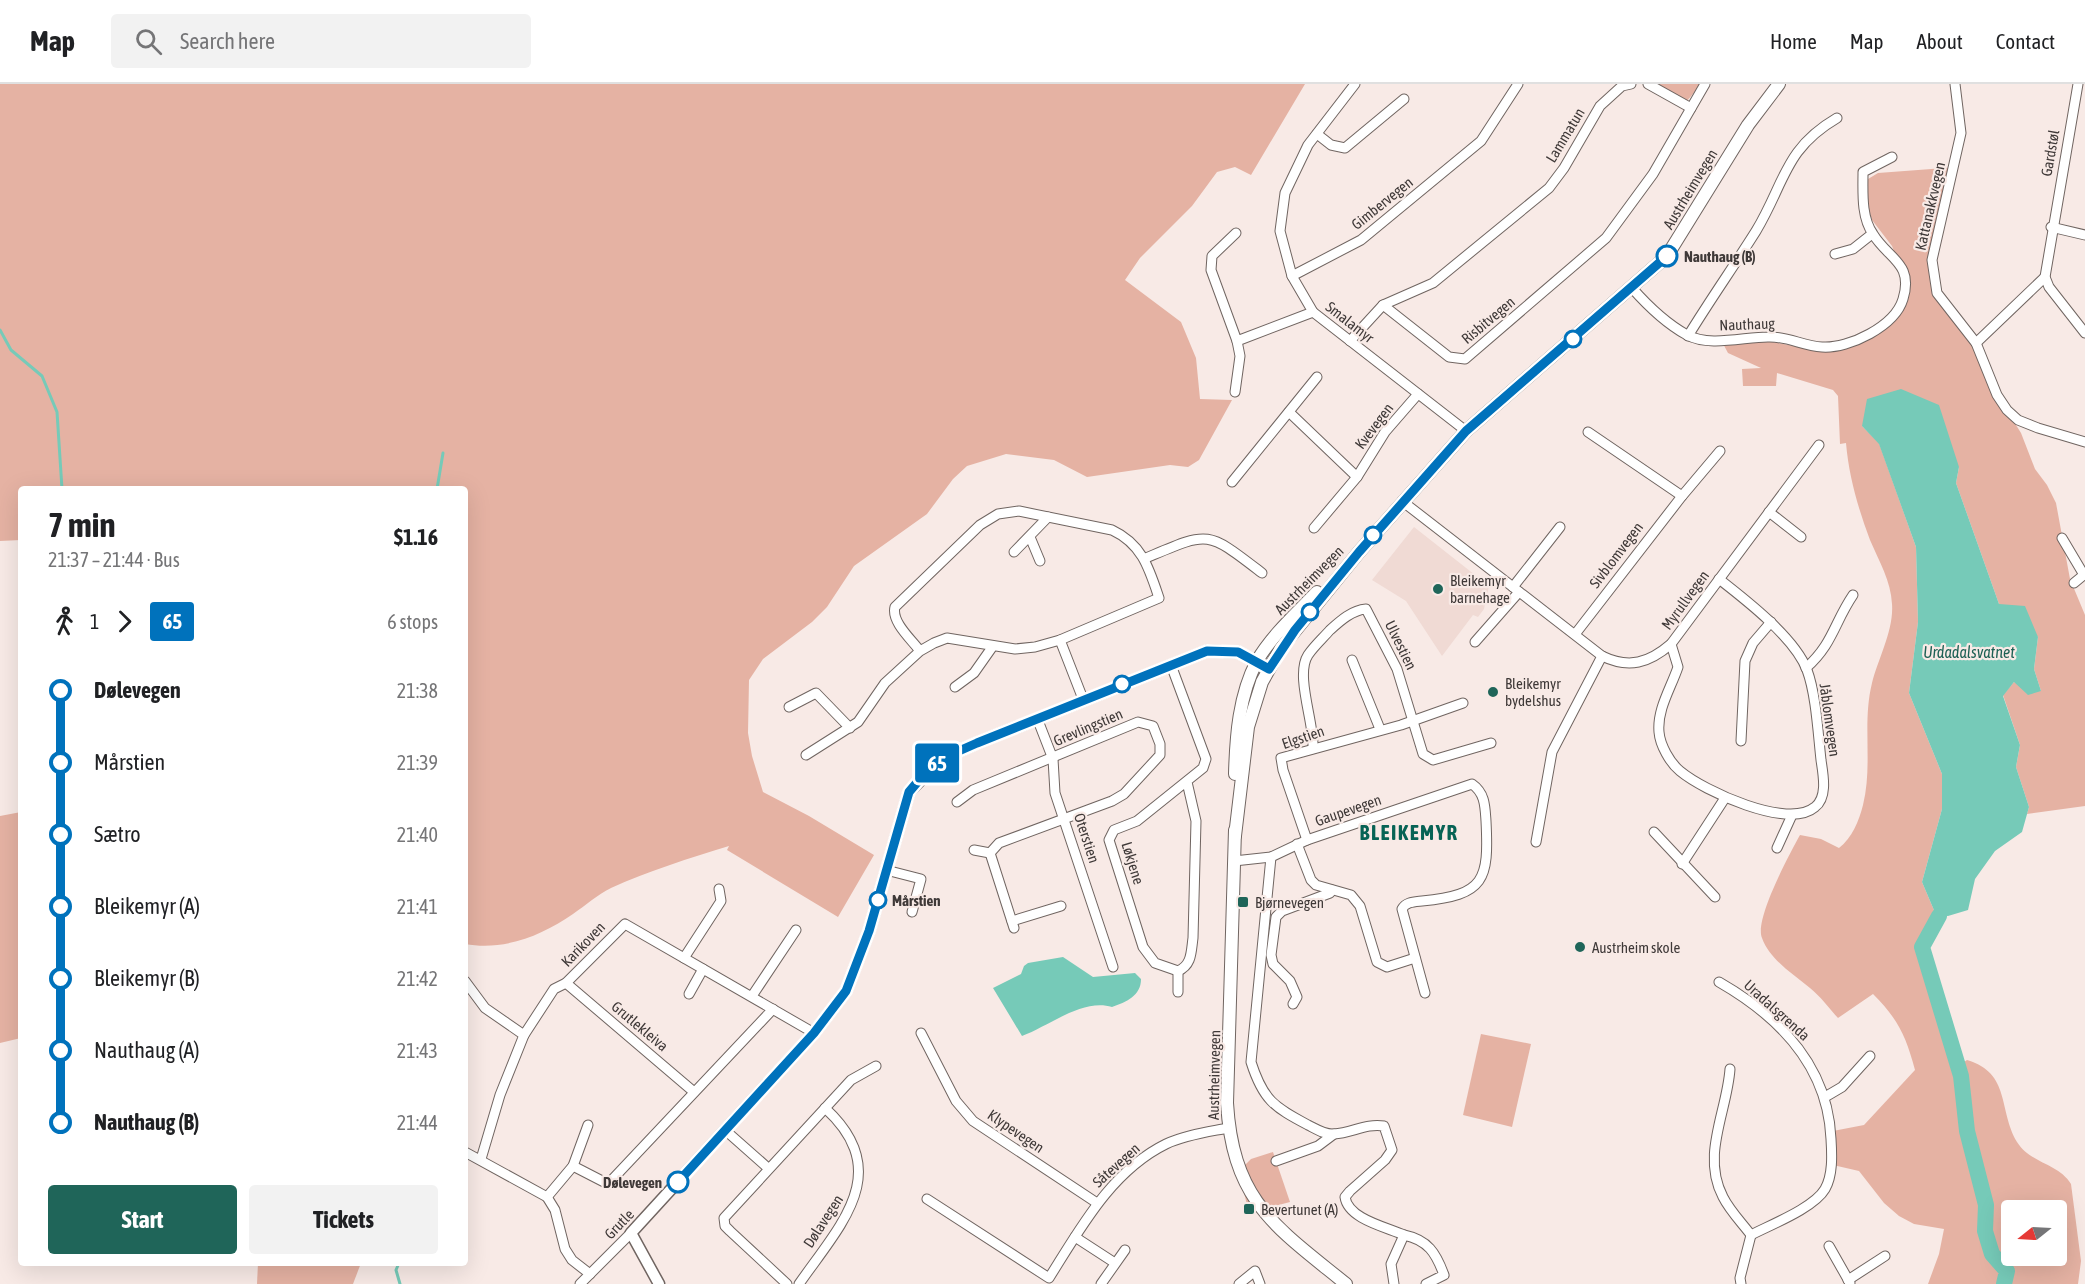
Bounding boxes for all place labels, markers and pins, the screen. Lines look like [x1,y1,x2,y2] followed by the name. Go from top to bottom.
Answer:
[1656,245,1678,267] marker: Nauthaug (B)
[1684,248,1756,265] place label: Nauthaug (B)
[1564,330,1582,348] unlabelled marker
[1364,526,1382,544] unlabelled marker
[1450,572,1510,606] place label: Bleikemyr barnehage
[1431,582,1445,596] marker: Bleikemyr barnehage
[1301,603,1319,621] unlabelled marker
[1113,675,1131,693] unlabelled marker
[1505,675,1561,709] place label: Bleikemyr bydelshus
[1486,685,1500,699] marker: Bleikemyr bydelshus
[869,891,887,909] marker: Mårstien
[892,892,941,909] place label: Mårstien
[1255,894,1324,911] place label: Bjørnevegen
[1236,895,1250,909] marker: Bjørnevegen
[1592,939,1680,956] place label: Austrheim skole
[1573,940,1587,954] marker: Austrheim skole
[667,1171,689,1193] marker: Dølevegen
[603,1174,662,1191] place label: Dølevegen
[1261,1201,1338,1218] place label: Bevertunet (A)
[1242,1202,1256,1216] marker: Bevertunet (A)

